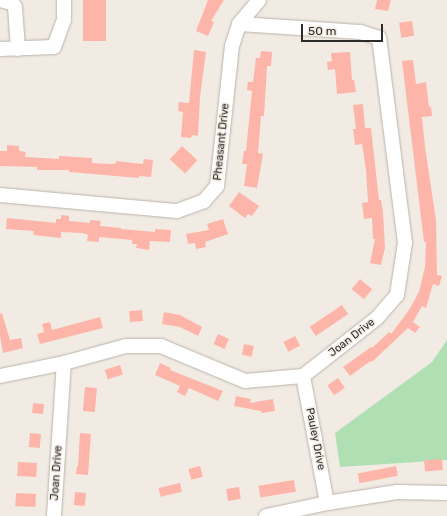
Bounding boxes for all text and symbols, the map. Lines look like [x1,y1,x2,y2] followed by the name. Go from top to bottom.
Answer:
[303,16,385,42] scale bar
[308,24,336,38] text: 50 m
[211,103,233,181] street label: Pheasant Drive
[326,316,378,360] street label: Joan Drive
[302,407,328,471] street label: Pauley Drive
[48,445,66,501] street label: Joan Drive

